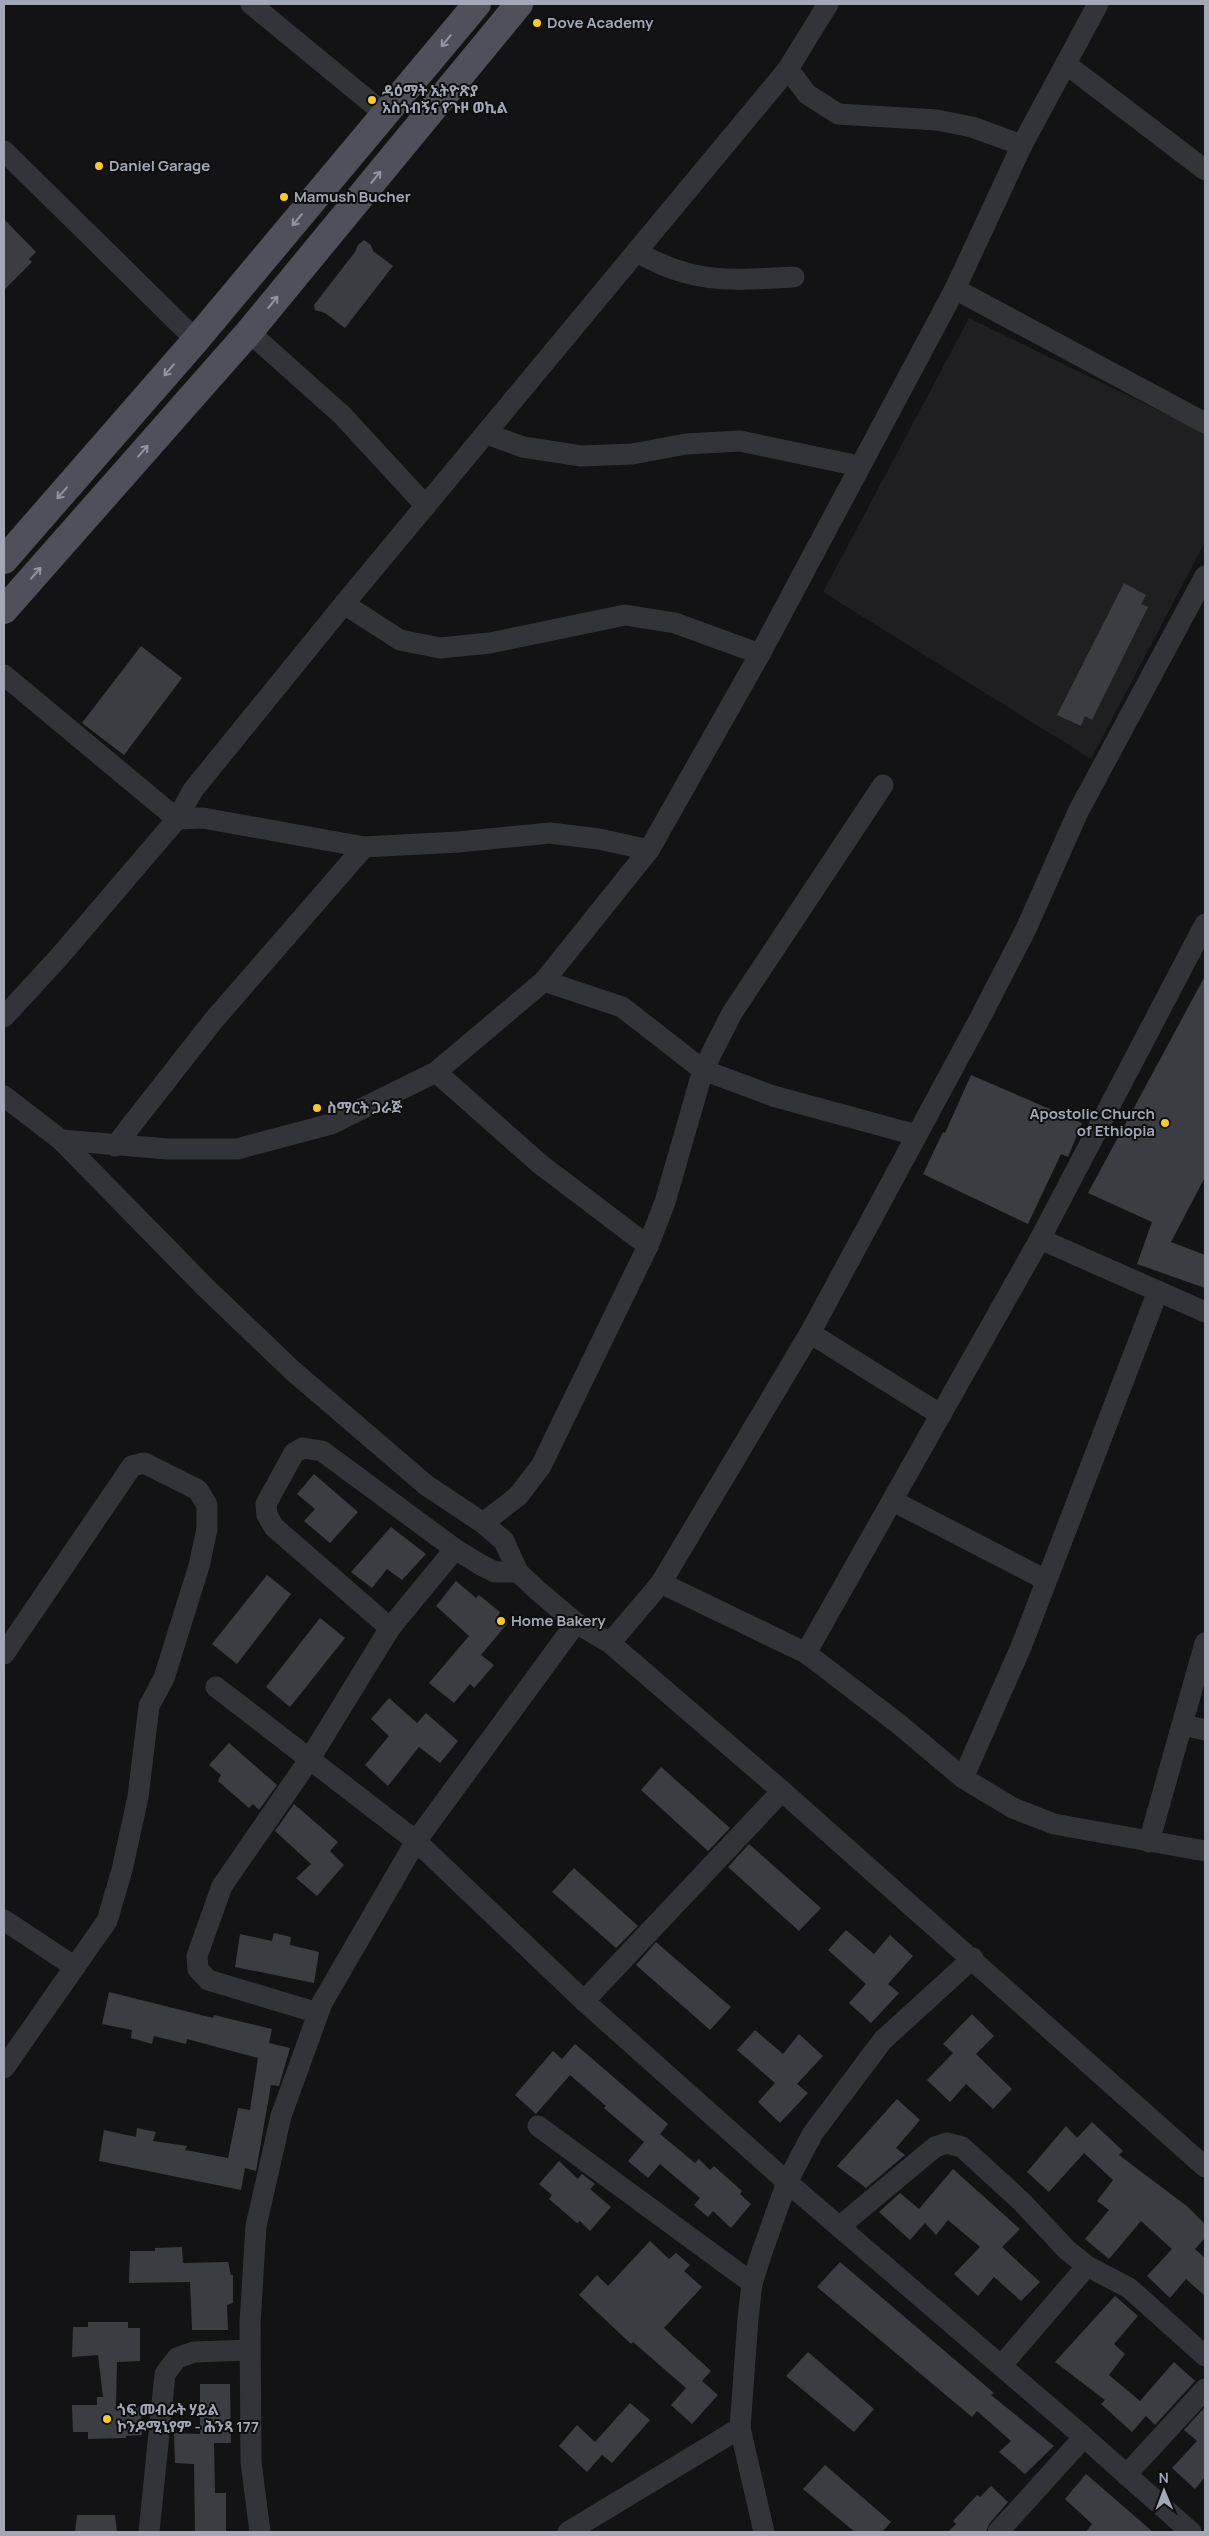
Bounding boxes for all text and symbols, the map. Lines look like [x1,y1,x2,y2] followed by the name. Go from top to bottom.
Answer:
[547,12,654,33] place label: Dove Academy
[531,17,543,29] marker: Dove Academy
[441,35,452,48] one-way arrow
[382,80,508,118] place label: ዳዕማት ኢትዮጽያ አስጎብኝና የጉዞ ወኪል
[366,94,378,106] marker: ዳዕማት ኢትዮጽያ አስጎብኝና የጉዞ ወኪል
[109,155,210,176] place label: Daniel Garage
[93,160,105,172] marker: Daniel Garage
[370,171,381,184] one-way arrow
[294,186,411,207] place label: Mamush Bucher
[278,191,290,203] marker: Mamush Bucher
[292,213,303,226] one-way arrow
[267,296,278,309] one-way arrow
[164,364,175,377] one-way arrow
[137,445,149,458] one-way arrow
[57,486,68,499] one-way arrow
[30,567,41,580] one-way arrow
[327,1097,402,1118] place label: ስማርት ጋራጅ
[311,1102,323,1114] marker: ስማርት ጋራጅ
[1029,1103,1155,1141] place label: Apostolic Church of Ethiopia
[1159,1117,1171,1129] marker: Apostolic Church of Ethiopia
[511,1610,606,1631] place label: Home Bakery
[495,1615,507,1627] marker: Home Bakery
[117,2399,259,2437] place label: ጎፍ መብራት ሃይል ኮንዶሚኒየም - ሕንጻ 177
[101,2413,113,2425] marker: ጎፍ መብራት ሃይል ኮንዶሚኒየም - ሕንጻ 177
[1139,2466,1189,2516] north arrow
[1159,2468,1169,2487] text: N

